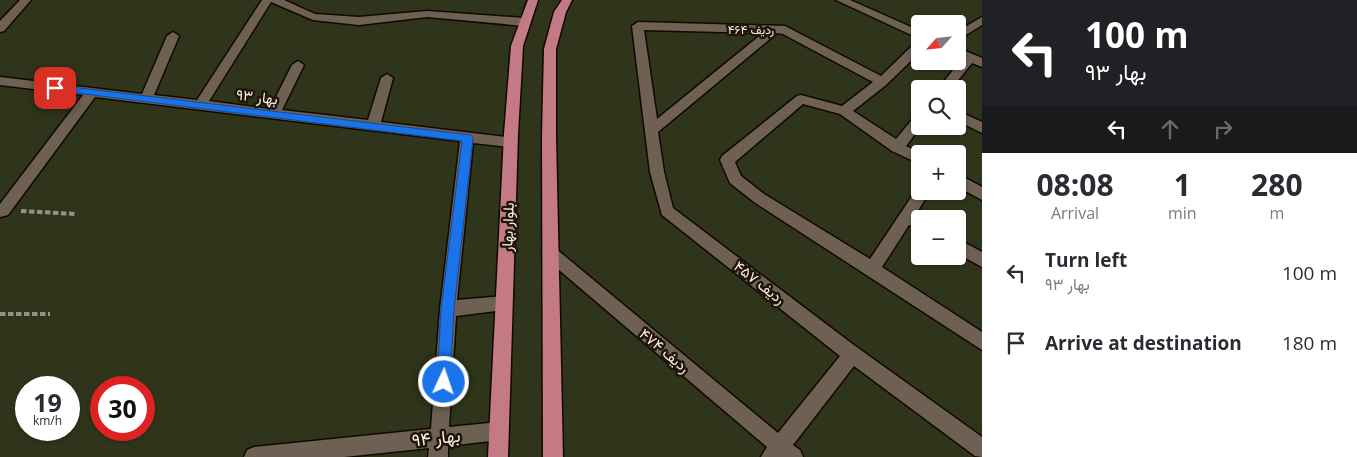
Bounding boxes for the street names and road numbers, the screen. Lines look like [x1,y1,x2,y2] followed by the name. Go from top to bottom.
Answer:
[728,21,774,38] street label: ردیف ۴۶۴
[235,84,279,108] street label: بهار ۹۳
[496,202,518,253] street label: بلوار بهار
[730,256,790,308] street label: ردیف ۴۵۷
[636,323,694,377] street label: ردیف ۴۷۴
[410,423,462,451] street label: بهار ۹۴

